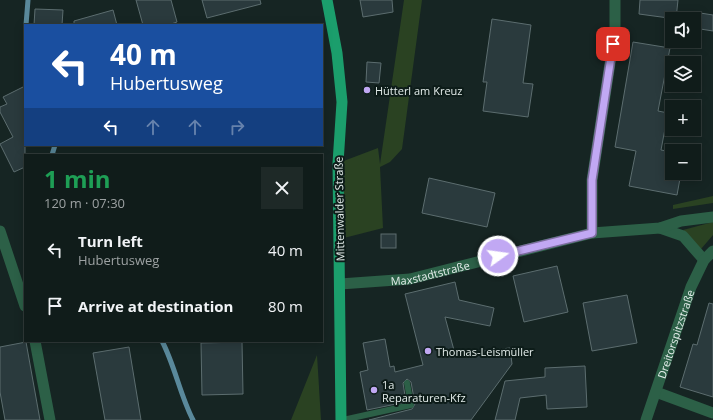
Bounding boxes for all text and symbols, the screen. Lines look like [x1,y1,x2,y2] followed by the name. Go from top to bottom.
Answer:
[665,12,701,180] map controls
[665,12,701,48] button: sound
[596,27,630,61] pin
[602,33,624,55] icon: arrive
[110,35,177,73] text: 40 m
[44,40,96,92] icon: left
[665,56,701,92] button: layers
[110,71,223,95] text: Hubertusweg
[375,83,462,98] place label: Hütterl am Kreuz
[362,85,372,95] marker: Hütterl am Kreuz
[665,100,701,136] button: +
[100,116,122,138] icon: left
[142,116,164,138] icon: ahead
[184,116,206,138] icon: ahead
[226,116,248,138] icon: right
[665,144,701,180] button: −
[331,157,347,261] street label: Mittenwalder Straße
[44,162,111,195] text: 1 min
[261,167,303,209] button: close
[44,194,125,212] text: 120 m · 07:30
[78,231,143,251] text: Turn left
[477,235,519,277] position arrow
[44,239,66,261] icon: left
[268,240,303,260] text: 40 m
[78,251,159,269] text: Hubertusweg
[390,257,471,288] street label: Maxstadtstraße
[653,287,697,380] street label: Dreitorspitzstraße
[44,295,66,317] icon: arrive
[78,296,233,316] text: Arrive at destination
[268,296,303,316] text: 80 m
[436,344,534,359] place label: Thomas-Leismüller
[423,346,433,356] marker: Thomas-Leismüller
[382,377,466,405] place label: 1a Reparaturen-Kfz
[369,385,379,395] marker: 1a Reparaturen-Kfz

